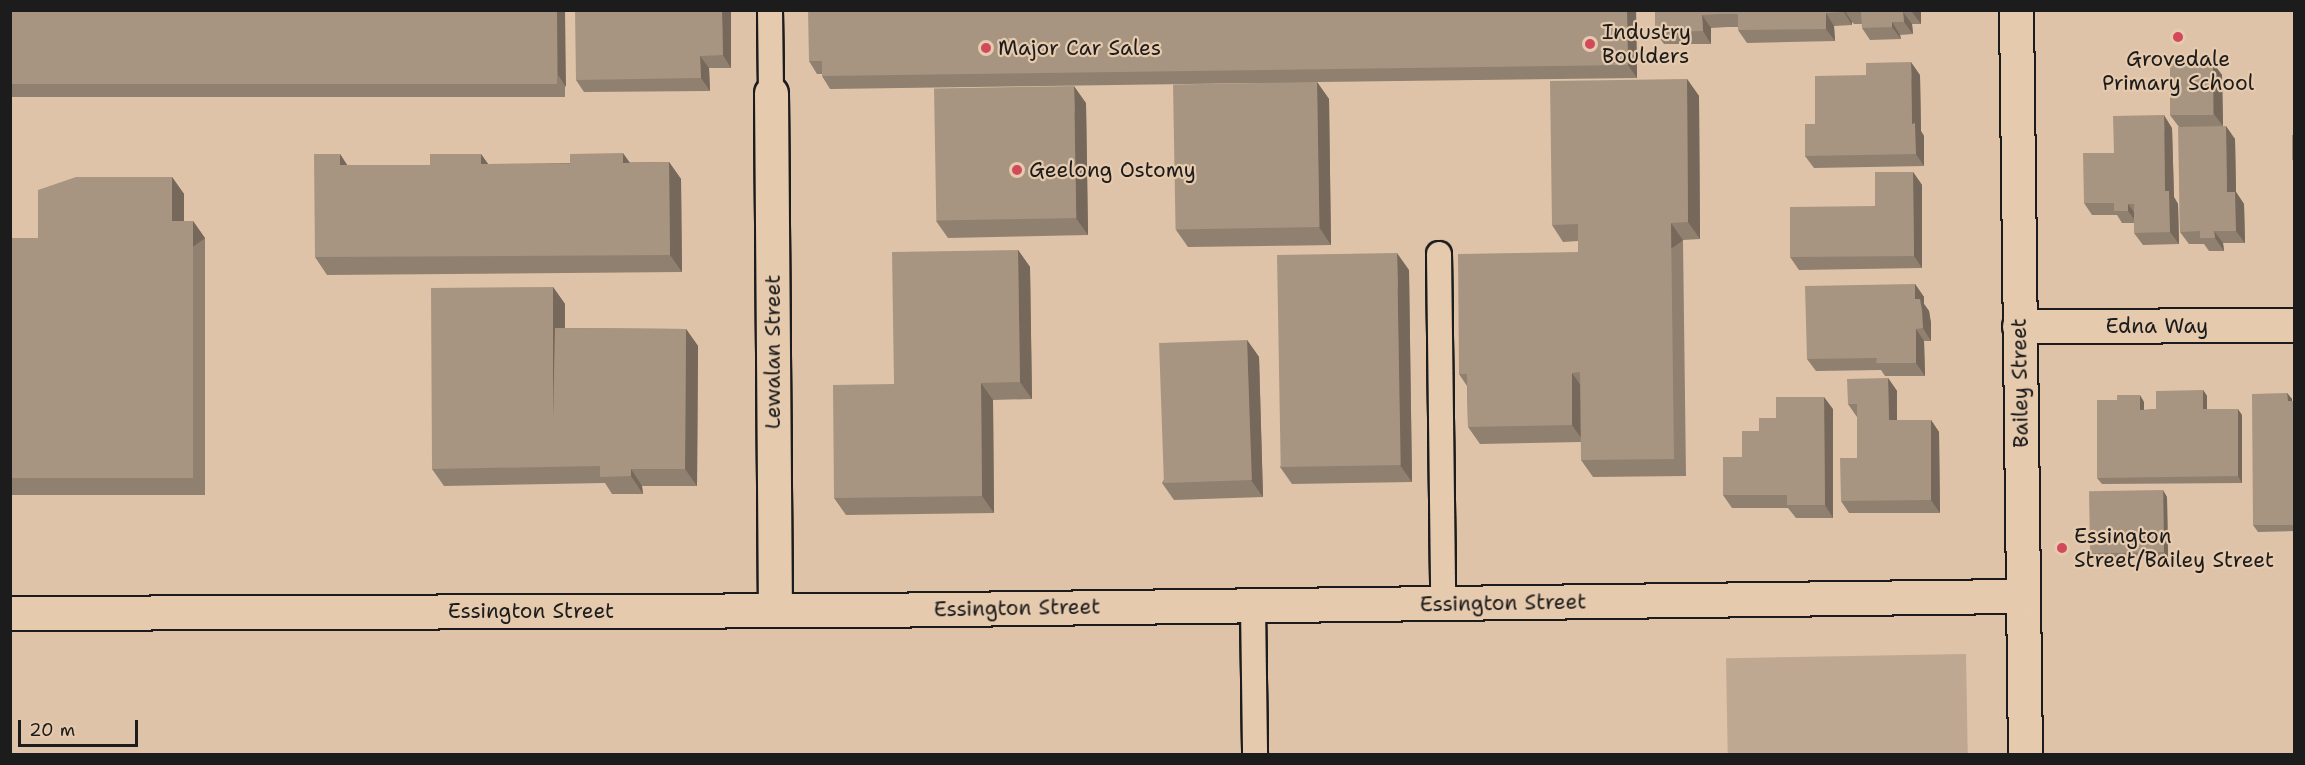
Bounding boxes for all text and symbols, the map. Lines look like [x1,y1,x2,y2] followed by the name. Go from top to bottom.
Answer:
[1602,19,1691,69] place label: Industry Boulders
[2171,30,2185,44] marker: Grovedale Primary School
[998,35,1161,61] place label: Major Car Sales
[1583,37,1597,51] marker: Industry Boulders
[979,41,993,55] marker: Major Car Sales
[2102,46,2254,96] place label: Grovedale Primary School
[1029,157,1196,183] place label: Geelong Ostomy
[1010,163,1024,177] marker: Geelong Ostomy
[760,275,786,429] street label: Lewalan Street
[2106,313,2208,339] street label: Edna Way
[2006,318,2034,448] street label: Bailey Street
[2074,523,2274,573] place label: Essington Street/Bailey Street
[2055,541,2069,555] marker: Essington Street/Bailey Street
[1420,589,1586,617] street label: Essington Street
[934,594,1100,622] street label: Essington Street
[448,598,614,624] street label: Essington Street
[21,708,141,746] scale bar
[29,718,75,742] text: 20 m

